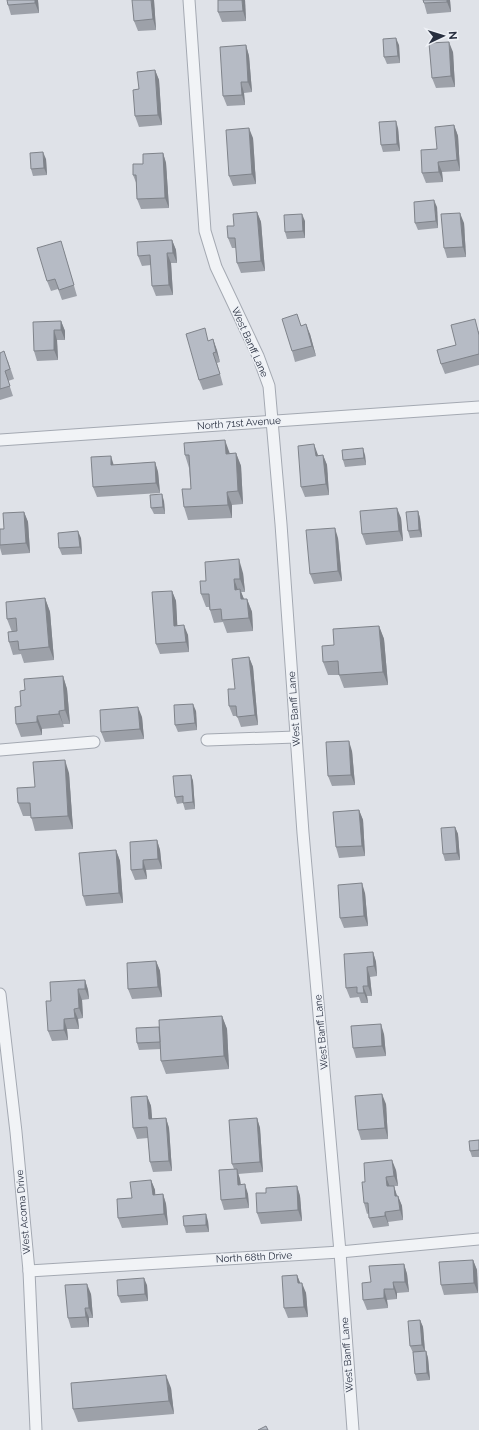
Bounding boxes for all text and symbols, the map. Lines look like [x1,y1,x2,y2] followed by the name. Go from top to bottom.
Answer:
[423,16,463,56] north arrow
[446,31,459,40] text: N
[230,305,270,379] street label: West Banff Lane
[197,415,281,431] street label: North 71st Avenue
[286,671,302,747] street label: West Banff Lane
[312,994,330,1070] street label: West Banff Lane
[14,1169,32,1255] street label: West Acoma Drive
[216,1250,293,1264] street label: North 68th Drive
[339,1317,355,1393] street label: West Banff Lane

